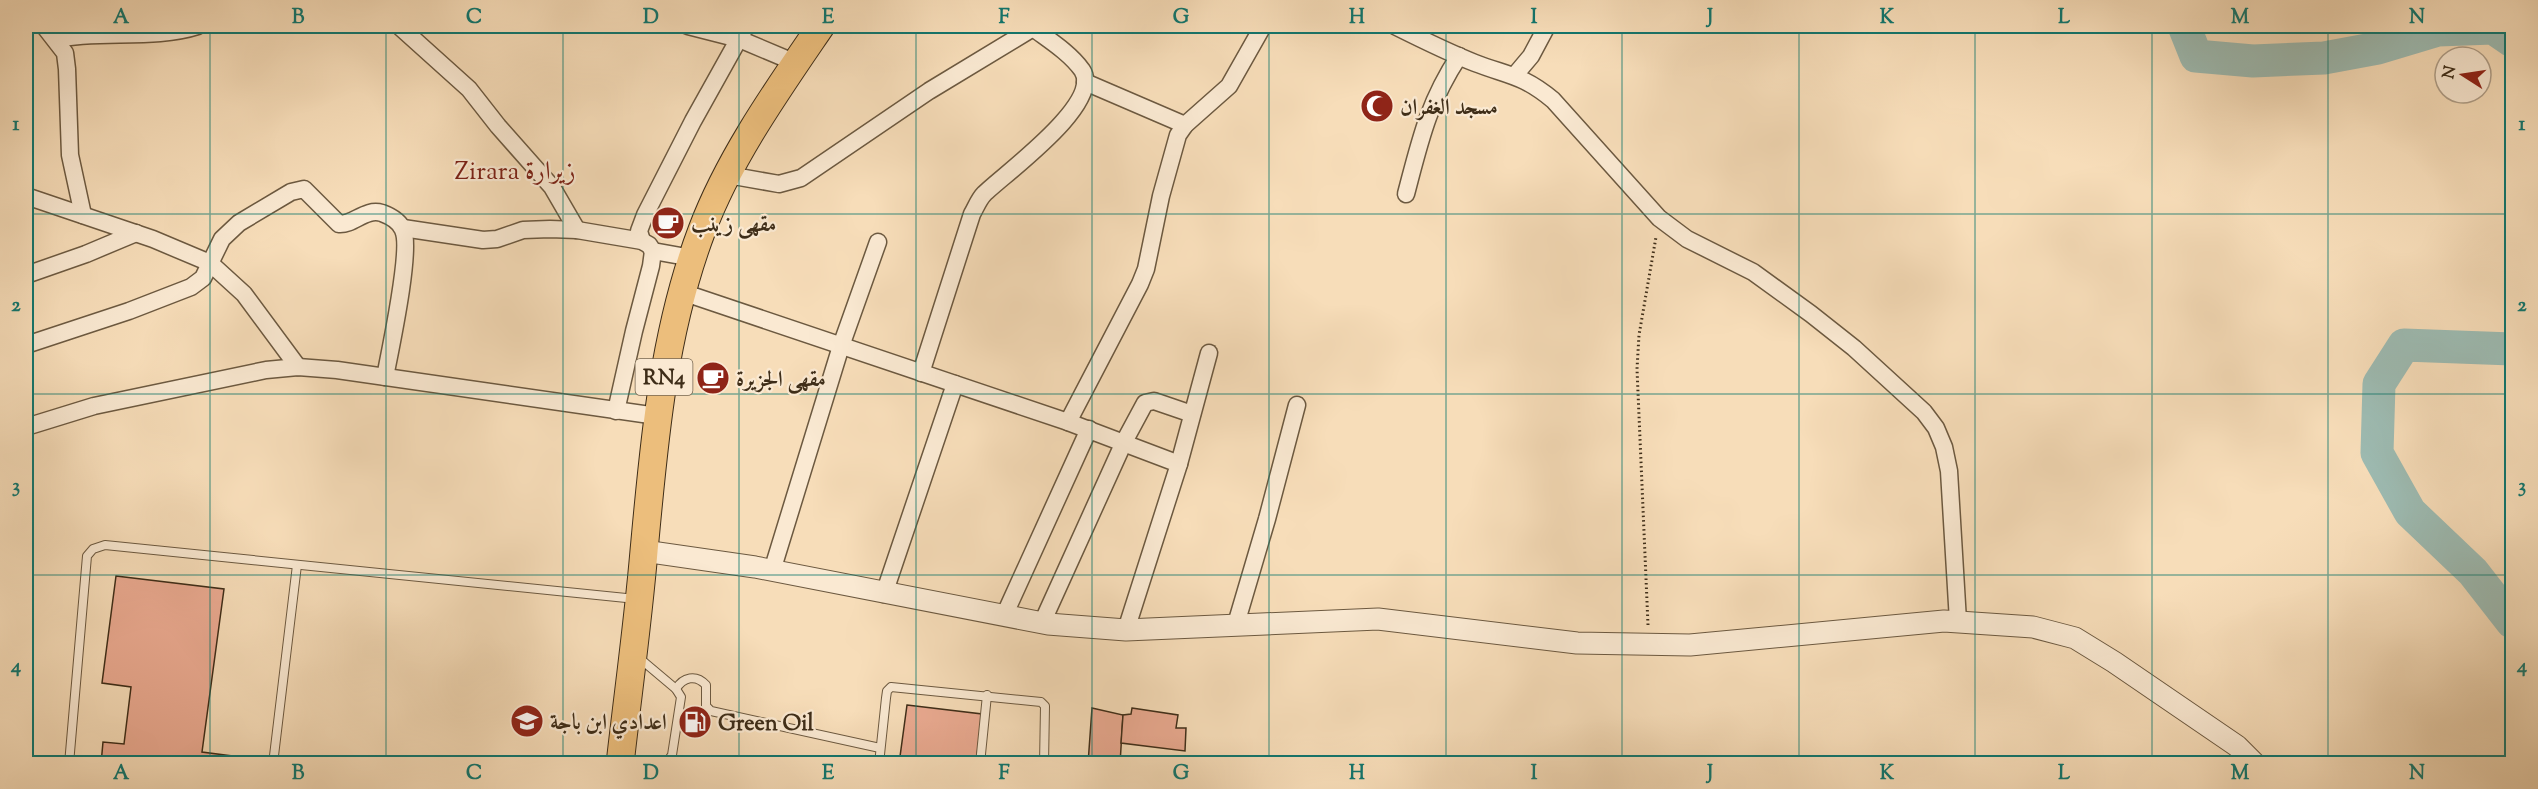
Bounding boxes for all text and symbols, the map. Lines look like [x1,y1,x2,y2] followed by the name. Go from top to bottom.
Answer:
[113,4,130,33] text: A
[292,4,305,33] text: B
[466,4,482,33] text: C
[643,4,659,33] text: D
[822,4,835,33] text: E
[998,4,1010,33] text: F
[1173,4,1190,33] text: G
[1349,4,1365,33] text: H
[1531,4,1538,33] text: I
[1705,4,1713,33] text: J
[1880,4,1895,33] text: K
[2058,4,2071,33] text: L
[2231,4,2250,33] text: M
[2409,4,2425,33] text: N
[2433,45,2493,105] north arrow
[2438,64,2463,81] text: N
[1359,88,1395,124] mosque icon: مسجد الغفران
[1400,93,1498,125] place label: مسجد الغفران
[13,111,20,140] text: 1
[2519,111,2526,140] text: 1
[454,154,576,191] district label: Zirara زيرارة
[650,205,686,241] cafe icon: مقهى زينب
[691,210,776,242] place label: مقهى زينب
[11,292,21,321] text: 2
[2517,292,2527,321] text: 2
[636,359,692,395] road number: RN4
[695,360,731,396] cafe icon: مقهى الجزيرة
[736,365,826,397] place label: مقهى الجزيرة
[12,473,20,502] text: 3
[2518,473,2526,502] text: 3
[10,653,21,682] text: 4
[2516,653,2527,682] text: 4
[509,703,545,739] school or university icon: اعدادي ابن باجة
[677,704,713,740] fuel station icon: Green Oil
[550,708,667,740] place label: اعدادي ابن باجة
[718,709,814,741] place label: Green Oil
[113,760,130,789] text: A
[292,760,305,789] text: B
[466,760,482,789] text: C
[643,760,659,789] text: D
[822,760,835,789] text: E
[998,760,1010,789] text: F
[1173,760,1190,789] text: G
[1349,760,1365,789] text: H
[1531,760,1538,789] text: I
[1705,760,1713,789] text: J
[1880,760,1895,789] text: K
[2058,760,2071,789] text: L
[2231,760,2250,789] text: M
[2409,760,2425,789] text: N

